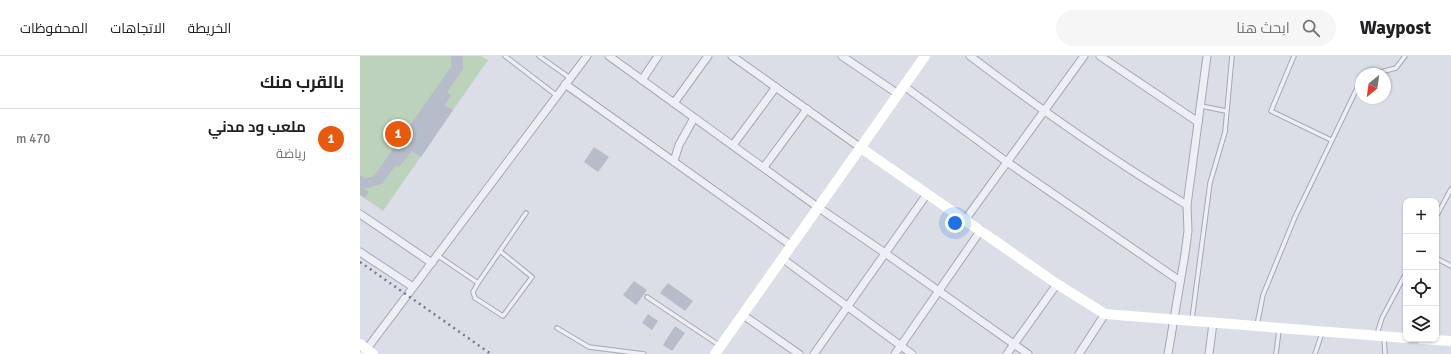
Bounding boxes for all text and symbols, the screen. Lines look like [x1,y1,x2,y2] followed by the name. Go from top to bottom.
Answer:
[1056,10,1336,46] search box
[1360,16,1431,40] text: Waypost
[1300,17,1322,39] icon: search
[1236,19,1290,37] text: ابحث هنا
[20,20,88,37] text: المحفوظات
[110,20,166,37] text: الاتجاهات
[188,20,231,37] text: الخريطة
[1355,68,1391,104] north arrow
[260,72,344,93] text: بالقرب منك
[208,118,306,136] text: ملعب ود مدني
[385,119,411,149] pin: 1
[16,131,50,147] text: 470 m
[327,131,335,147] text: 1
[276,146,306,162] text: رياضة
[1403,198,1439,342] map controls
[1403,198,1439,234] button: +
[945,213,965,233] your location
[1403,234,1439,270] button: −
[1403,270,1439,306] button: locate
[1403,306,1439,342] button: layers

